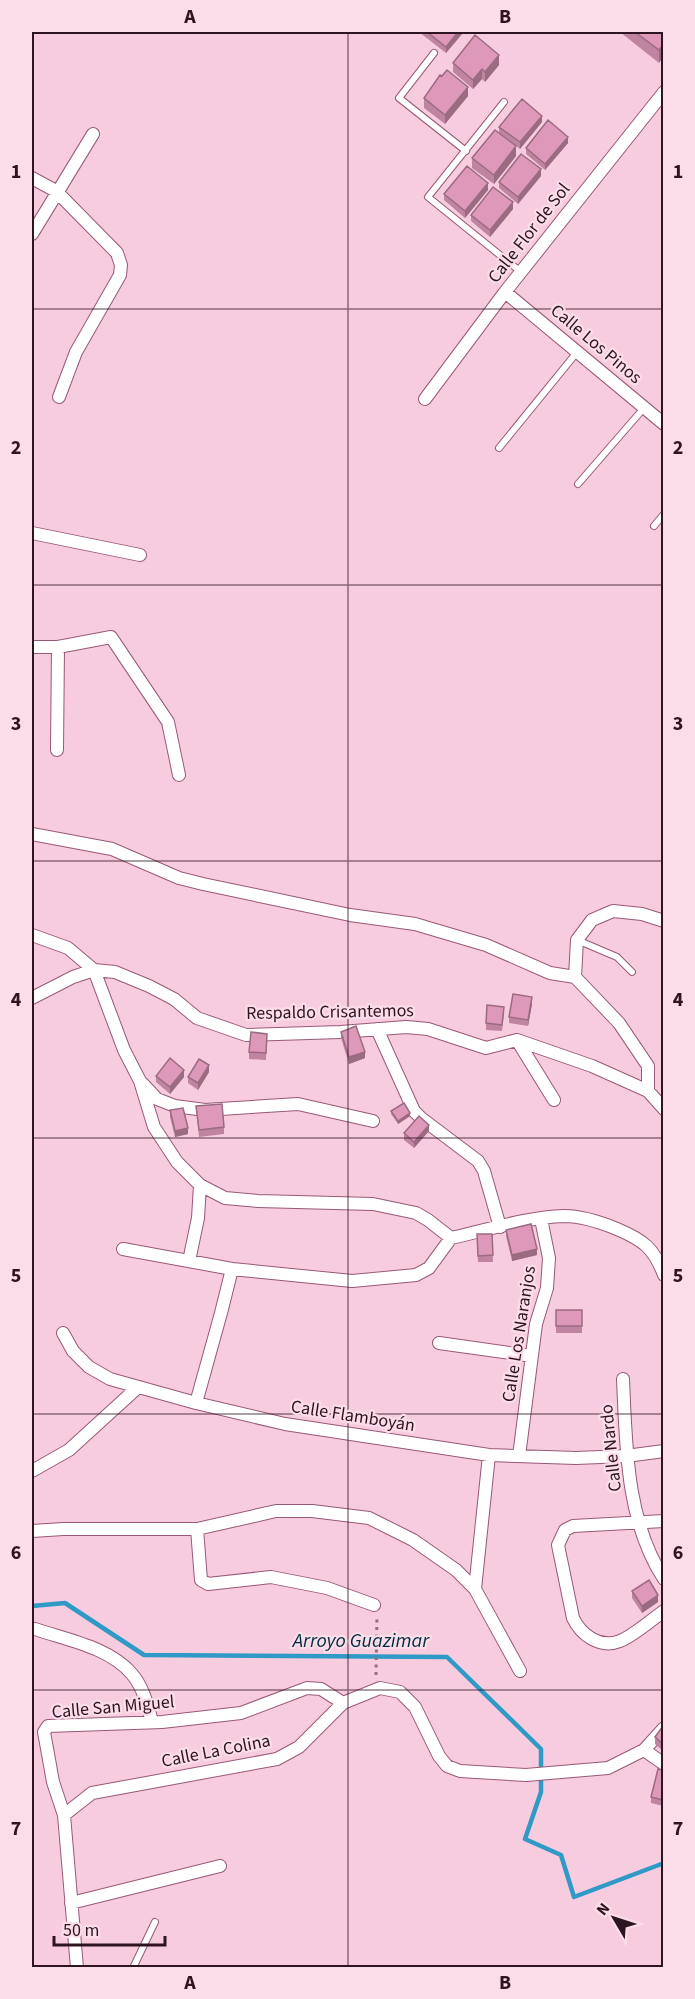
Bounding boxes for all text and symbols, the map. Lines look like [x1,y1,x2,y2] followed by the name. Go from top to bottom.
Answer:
[183,3,196,31] text: A
[499,3,511,31] text: B
[11,158,21,186] text: 1
[673,158,683,186] text: 1
[482,178,576,288] street label: Calle Flor de Sol
[545,298,647,390] street label: Calle Los Pinos
[11,434,21,462] text: 2
[673,434,683,462] text: 2
[11,710,21,738] text: 3
[673,710,683,738] text: 3
[11,986,22,1014] text: 4
[673,986,684,1014] text: 4
[246,998,414,1026] street label: Respaldo Crisantemos
[11,1262,21,1290] text: 5
[673,1262,683,1290] text: 5
[496,1264,542,1404] street label: Calle Los Naranjos
[289,1394,417,1438] street label: Calle Flamboyán
[594,1403,628,1493] street label: Calle Nardo
[11,1539,21,1567] text: 6
[673,1539,683,1567] text: 6
[291,1627,430,1655] water label: Arroyo Guazimar
[51,1689,175,1725] street label: Calle San Miguel
[159,1728,273,1774] street label: Calle La Colina
[11,1815,21,1843] text: 7
[673,1815,683,1843] text: 7
[584,1888,644,1948] north arrow
[591,1898,615,1920] text: N
[54,1909,165,1947] scale bar
[63,1918,99,1943] text: 50 m
[183,1969,196,1997] text: A
[499,1969,511,1997] text: B

